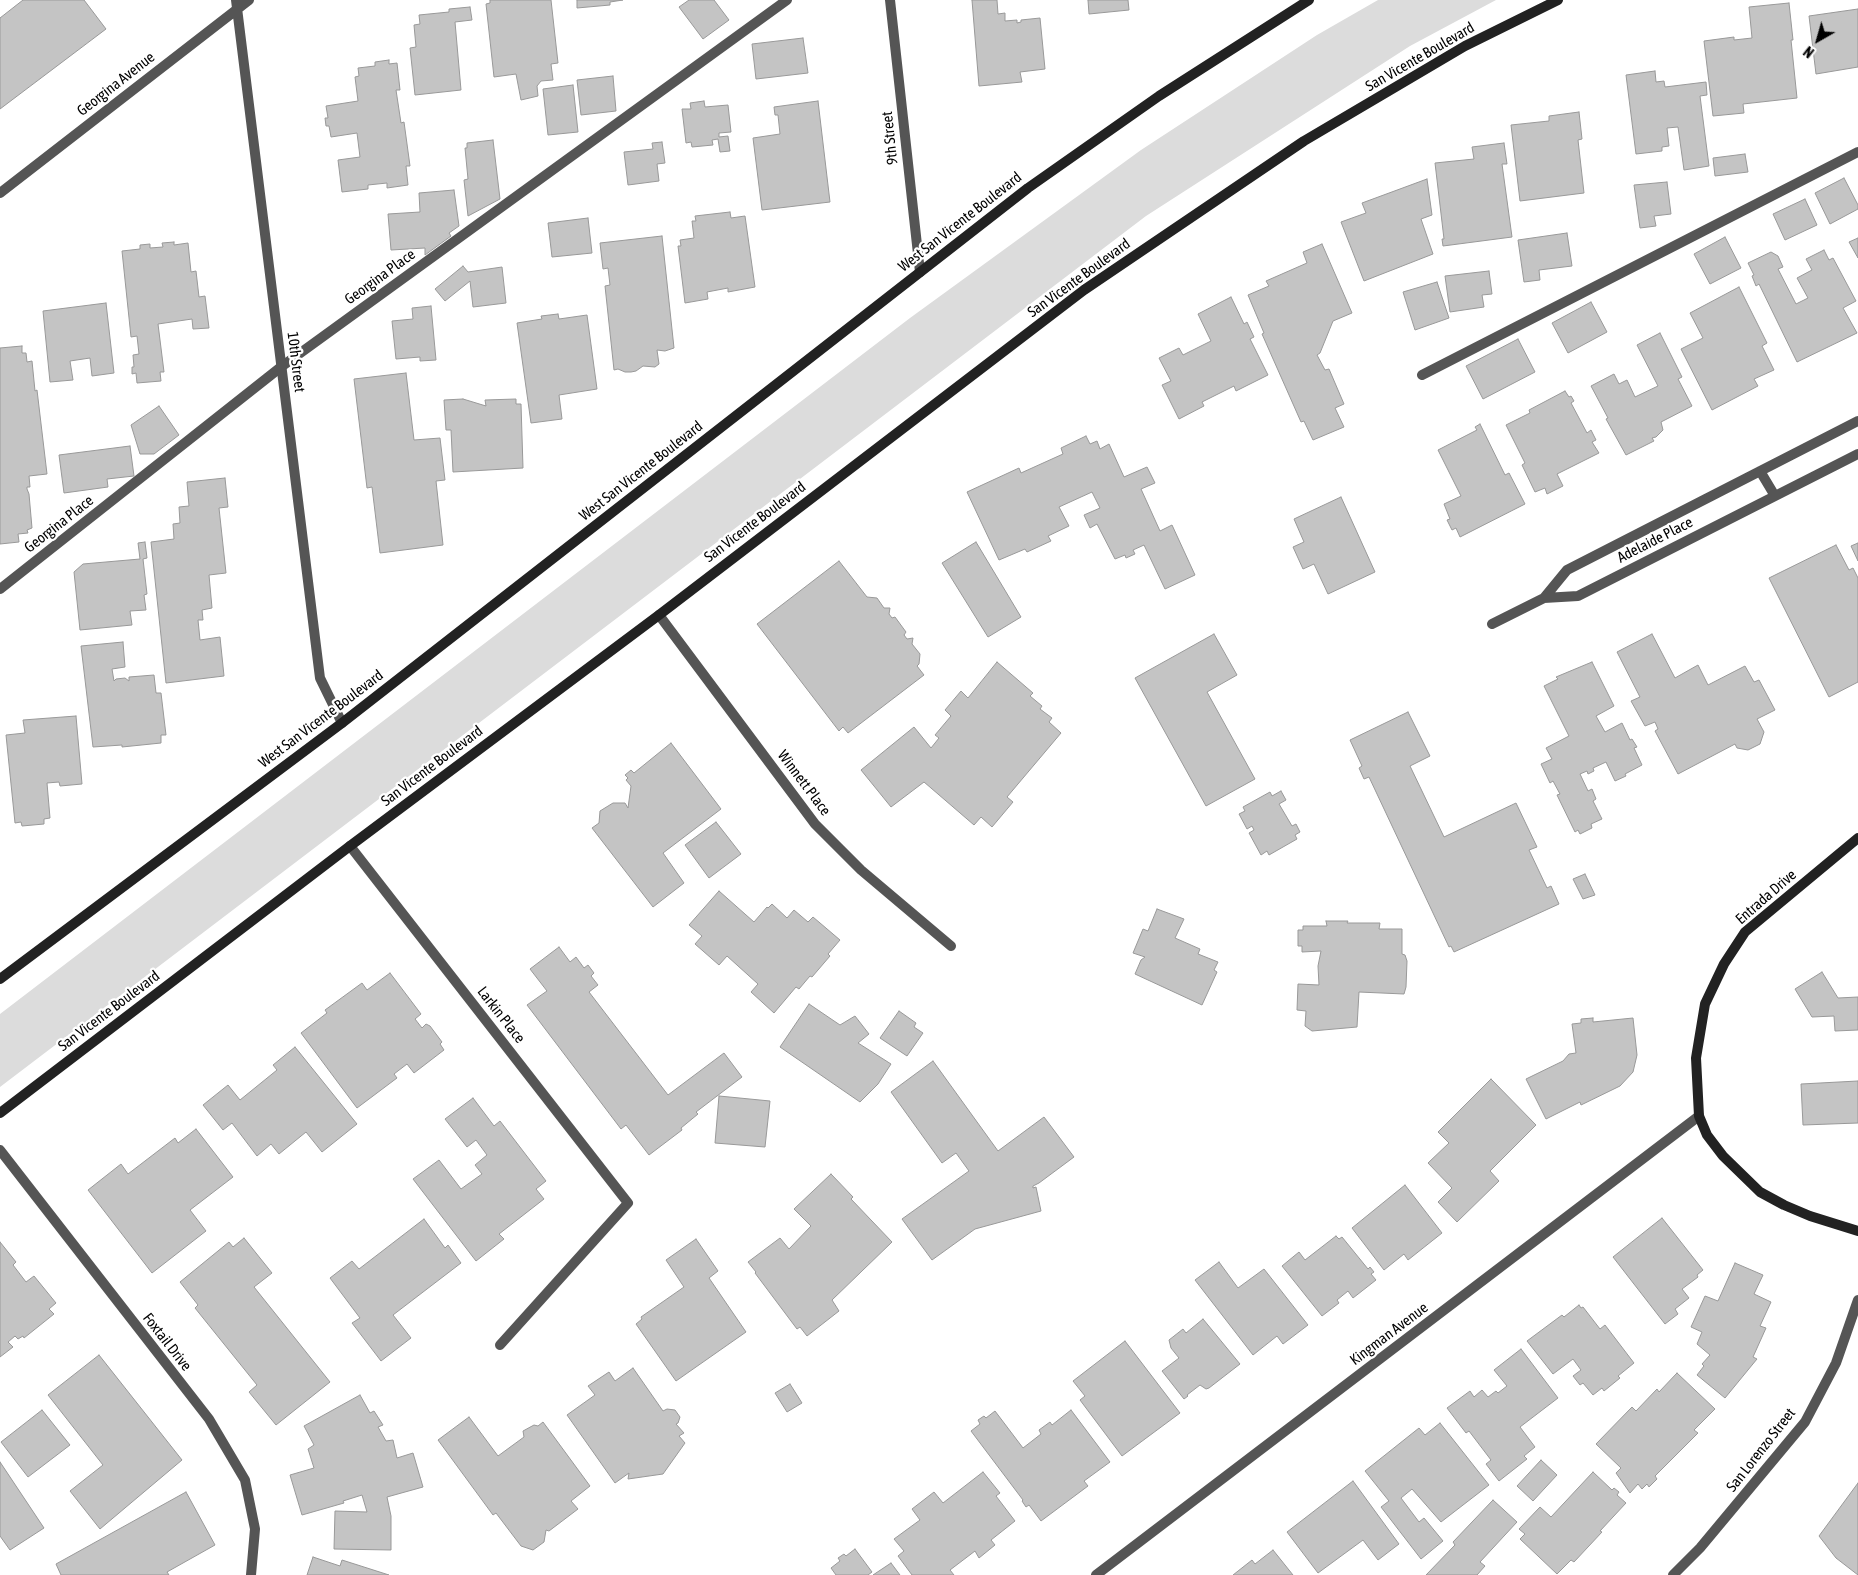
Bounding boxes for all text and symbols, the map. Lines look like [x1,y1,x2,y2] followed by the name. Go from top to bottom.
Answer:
[1793,15,1843,65] north arrow
[1362,19,1478,95] street label: San Vicente Boulevard
[1801,43,1817,61] text: N
[74,48,158,120] street label: Georgina Avenue
[878,110,902,166] street label: 9th Street
[895,168,1025,276] street label: West San Vicente Boulevard
[1024,235,1134,321] street label: San Vicente Boulevard
[341,245,419,309] street label: Georgina Place
[283,331,309,393] street label: 10th Street
[576,417,706,525] street label: West San Vicente Boulevard
[701,478,809,566] street label: San Vicente Boulevard
[21,491,97,557] street label: Georgina Place
[1614,513,1696,567] street label: Adelaide Place
[255,666,387,772] street label: West San Vicente Boulevard
[378,722,486,810] street label: San Vicente Boulevard
[774,747,834,819] street label: Winnett Place
[1732,866,1800,928] street label: Entrada Drive
[55,967,163,1055] street label: San Vicente Boulevard
[473,983,529,1047] street label: Larkin Place
[1346,1299,1432,1369] street label: Kingman Avenue
[139,1309,195,1375] street label: Foxtail Drive
[1723,1405,1799,1495] street label: San Lorenzo Street

